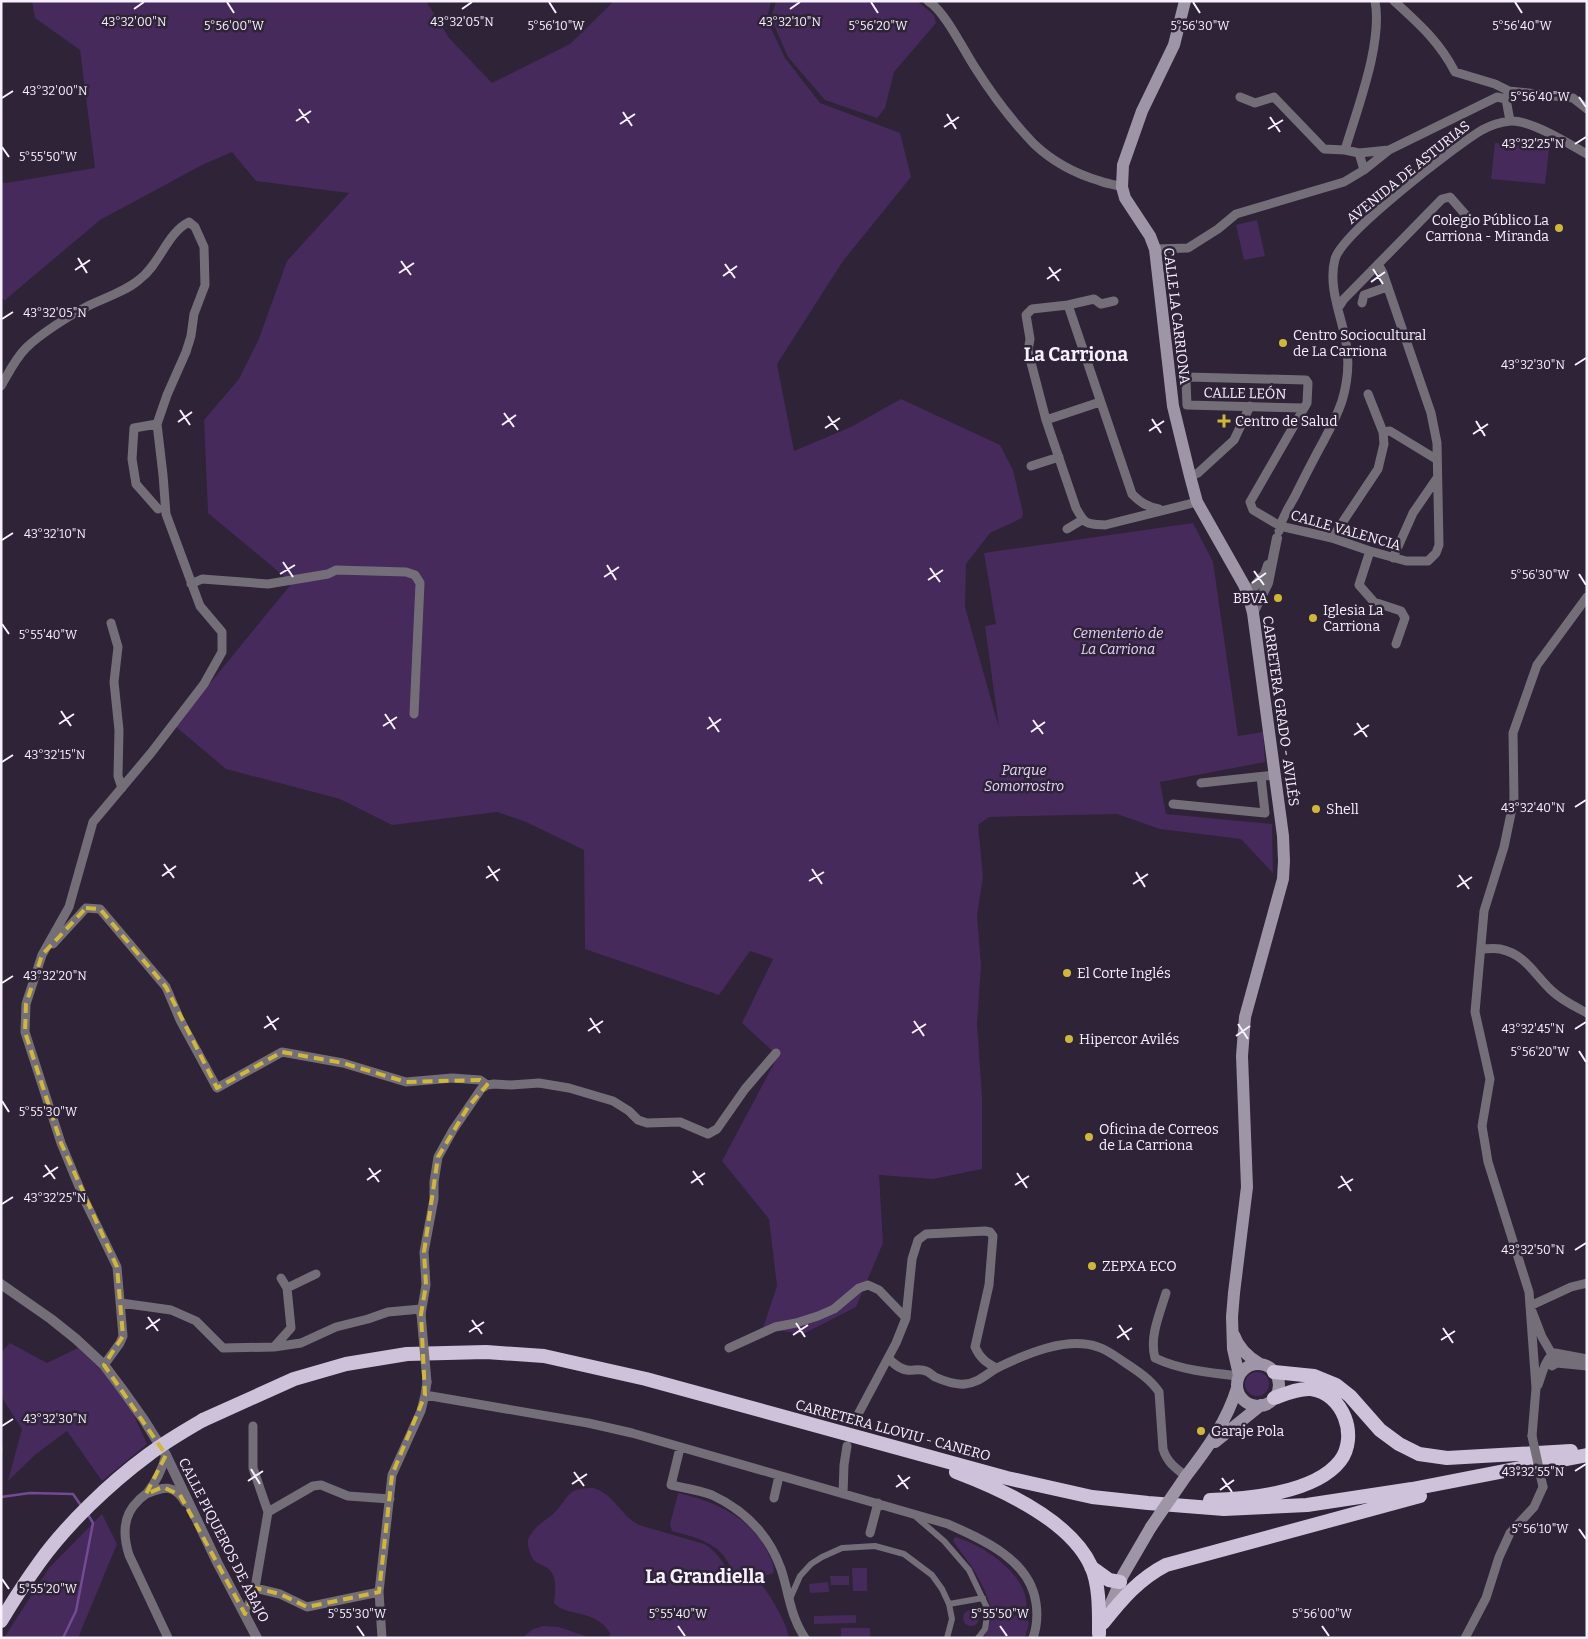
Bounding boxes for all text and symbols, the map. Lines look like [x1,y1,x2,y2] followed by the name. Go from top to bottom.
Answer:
[102,15,167,29] text: 43°32'00"N
[430,15,494,29] text: 43°32'05"N
[759,15,822,29] text: 43°32'10"N
[204,19,265,33] text: 5°56'00"W
[527,19,585,33] text: 5°56'10"W
[849,19,908,33] text: 5°56'20"W
[1170,19,1230,33] text: 5°56'30"W
[1492,19,1552,33] text: 5°56'40"W
[23,84,88,98] text: 43°32'00"N
[1510,90,1570,104] text: 5°56'40"W
[1343,117,1474,228] street label: AVENIDA DE ASTURIAS
[1502,137,1565,151] text: 43°32'25"N
[19,150,78,164] text: 5°55'50"W
[1425,212,1549,245] place label: Colegio Público La Carriona - Miranda
[1553,222,1565,234] marker: Colegio Público La Carriona - Miranda
[1160,247,1193,385] street label: CALLE LA CARRIONA
[23,306,87,320] text: 43°32'05"N
[1293,327,1426,360] place label: Centro Sociocultural de La Carriona
[1277,337,1289,349] marker: Centro Sociocultural de La Carriona
[1024,343,1129,366] district label: La Carriona
[1501,358,1566,372] text: 43°32'30"N
[1204,383,1286,403] street label: CALLE LEÓN
[1235,413,1337,430] place label: Centro de Salud
[1217,414,1231,428] marker: Centro de Salud
[1289,507,1403,554] street label: CALLE VALENCIA
[24,527,87,541] text: 43°32'10"N
[1510,568,1570,582] text: 5°56'30"W
[1233,590,1268,607] place label: BBVA
[1272,592,1284,604] marker: BBVA
[1323,602,1384,635] place label: Iglesia La Carriona
[1307,612,1319,624] marker: Iglesia La Carriona
[1259,615,1303,807] street label: CARRETERA GRADO - AVILÉS
[1073,625,1163,658] park label: Cementerio de La Carriona
[19,628,78,642] text: 5°55'40"W
[25,748,86,762] text: 43°32'15"N
[984,762,1064,795] park label: Parque Somorrostro
[1326,801,1359,818] place label: Shell
[1501,801,1566,815] text: 43°32'40"N
[1310,803,1322,815] marker: Shell
[1077,965,1171,982] place label: El Corte Inglés
[1061,967,1073,979] marker: El Corte Inglés
[23,969,87,983] text: 43°32'20"N
[1502,1022,1565,1036] text: 43°32'45"N
[1079,1031,1179,1048] place label: Hipercor Avilés
[1063,1033,1075,1045] marker: Hipercor Avilés
[1511,1045,1570,1059] text: 5°56'20"W
[19,1105,78,1119] text: 5°55'30"W
[1099,1121,1219,1154] place label: Oficina de Correos de La Carriona
[1083,1131,1095,1143] marker: Oficina de Correos de La Carriona
[24,1191,87,1205] text: 43°32'25"N
[1501,1243,1565,1257] text: 43°32'50"N
[1102,1258,1177,1275] place label: ZEPXA ECO
[1086,1260,1098,1272] marker: ZEPXA ECO
[793,1396,992,1465] street label: CARRETERA LLOVIU - CANERO
[23,1412,88,1426] text: 43°32'30"N
[1211,1423,1284,1440] place label: Garaje Pola
[1195,1425,1207,1437] marker: Garaje Pola
[175,1455,273,1625] street label: CALLE PIQUEROS DE ABAJO
[1502,1465,1565,1479] text: 43°32'55"N
[1511,1522,1569,1536] text: 5°56'10"W
[645,1565,765,1588] district label: La Grandiella
[19,1582,78,1596] text: 5°55'20"W
[328,1607,387,1621] text: 5°55'30"W
[649,1607,708,1621] text: 5°55'40"W
[971,1607,1030,1621] text: 5°55'50"W
[1292,1607,1353,1621] text: 5°56'00"W

